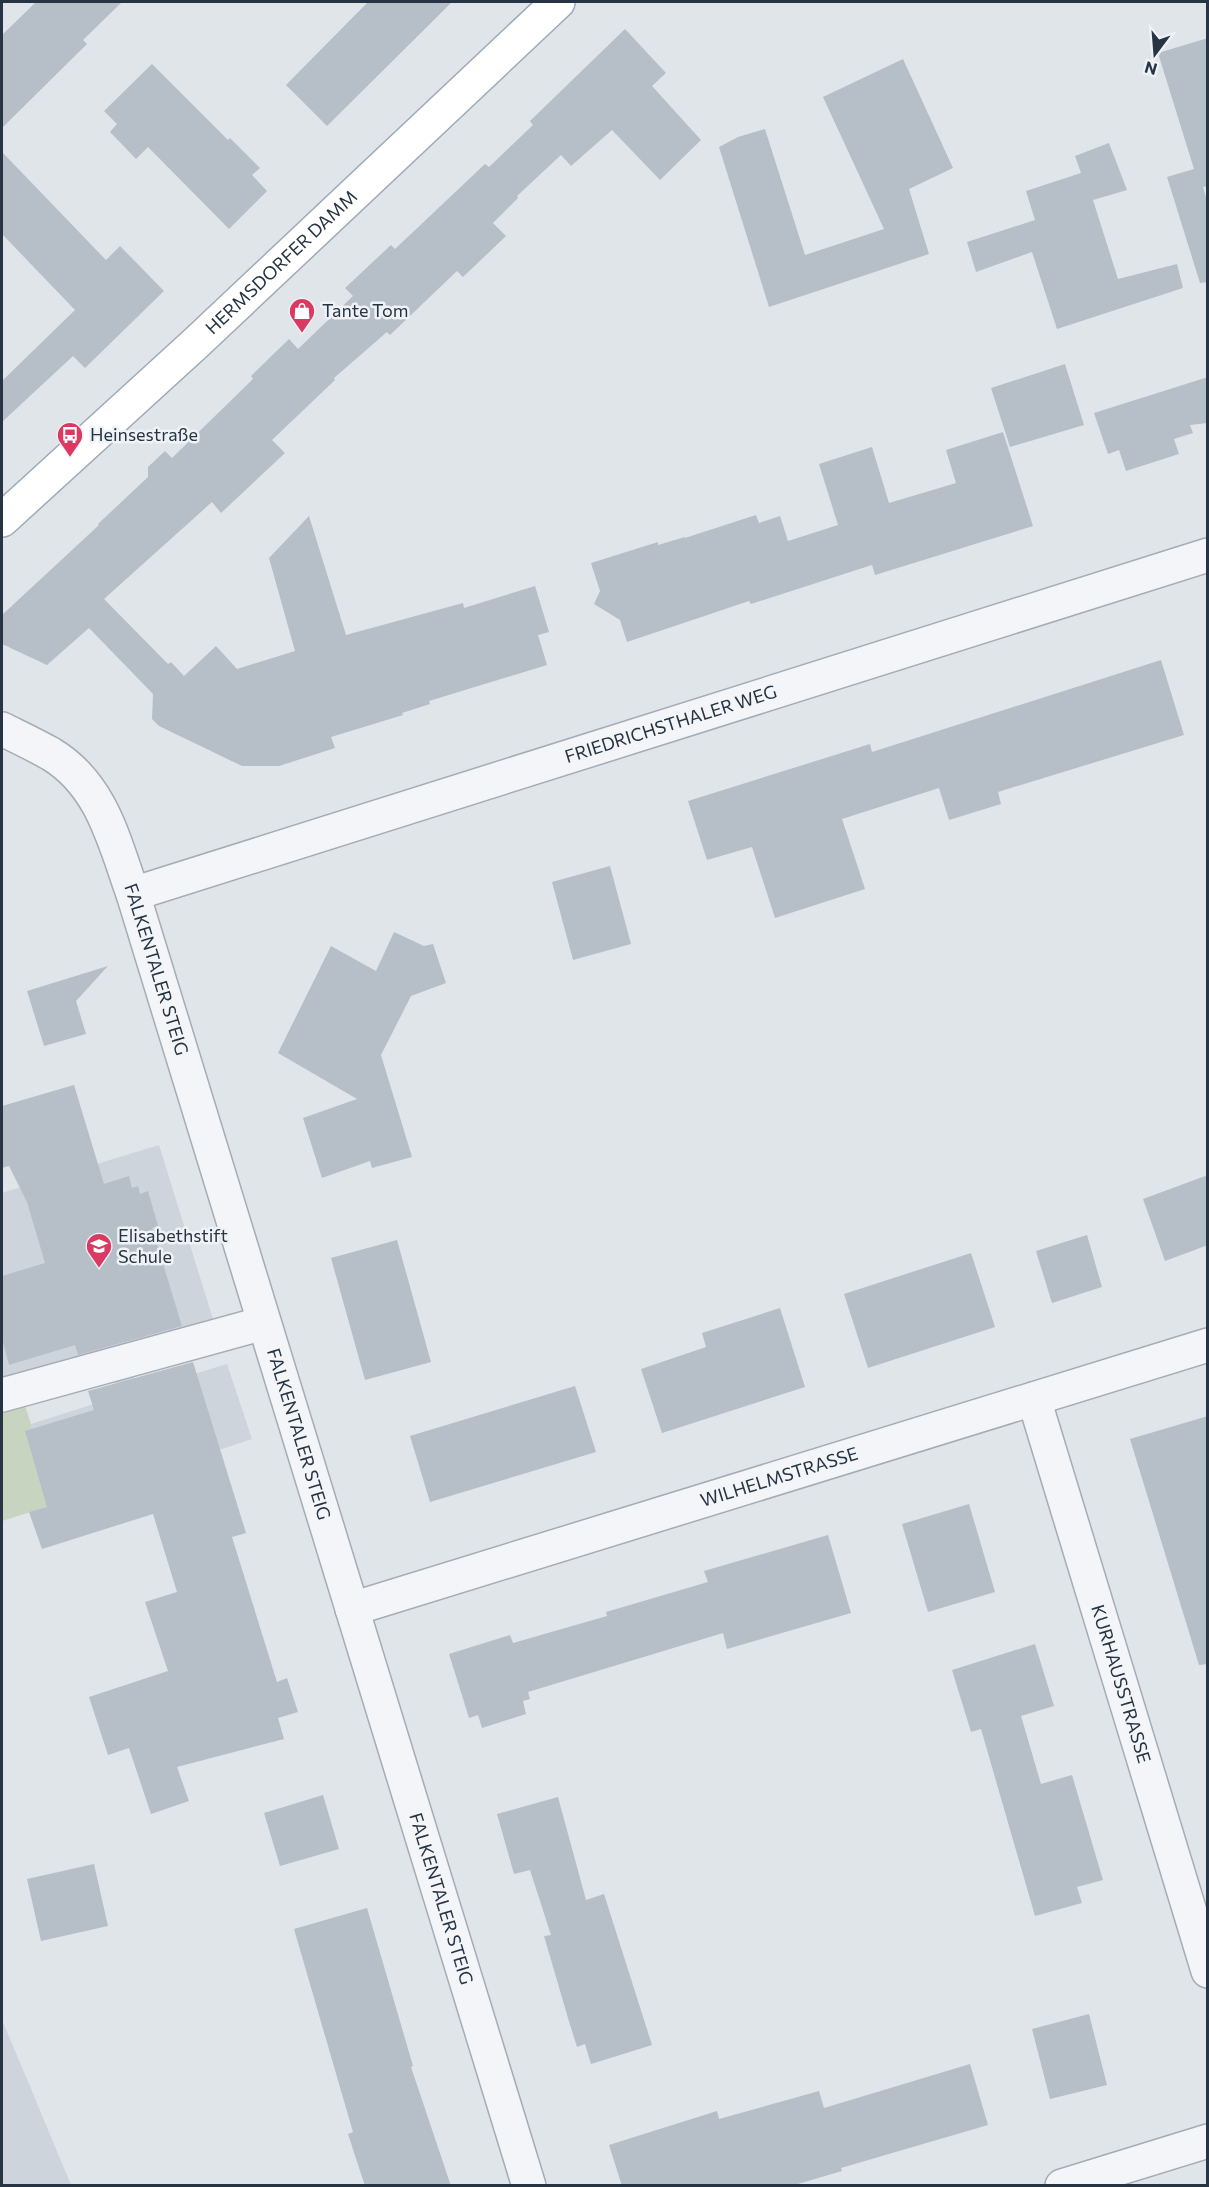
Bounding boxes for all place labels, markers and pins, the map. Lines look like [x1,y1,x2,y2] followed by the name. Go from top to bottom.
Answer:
[287,296,317,334] shop icon: Tante Tom
[322,299,409,321] place label: Tante Tom
[55,420,85,458] bus stop icon: Heinsestraße
[90,423,198,445] place label: Heinsestraße
[118,1224,228,1267] place label: Elisabethstift Schule
[84,1231,114,1269] school or university icon: Elisabethstift Schule

